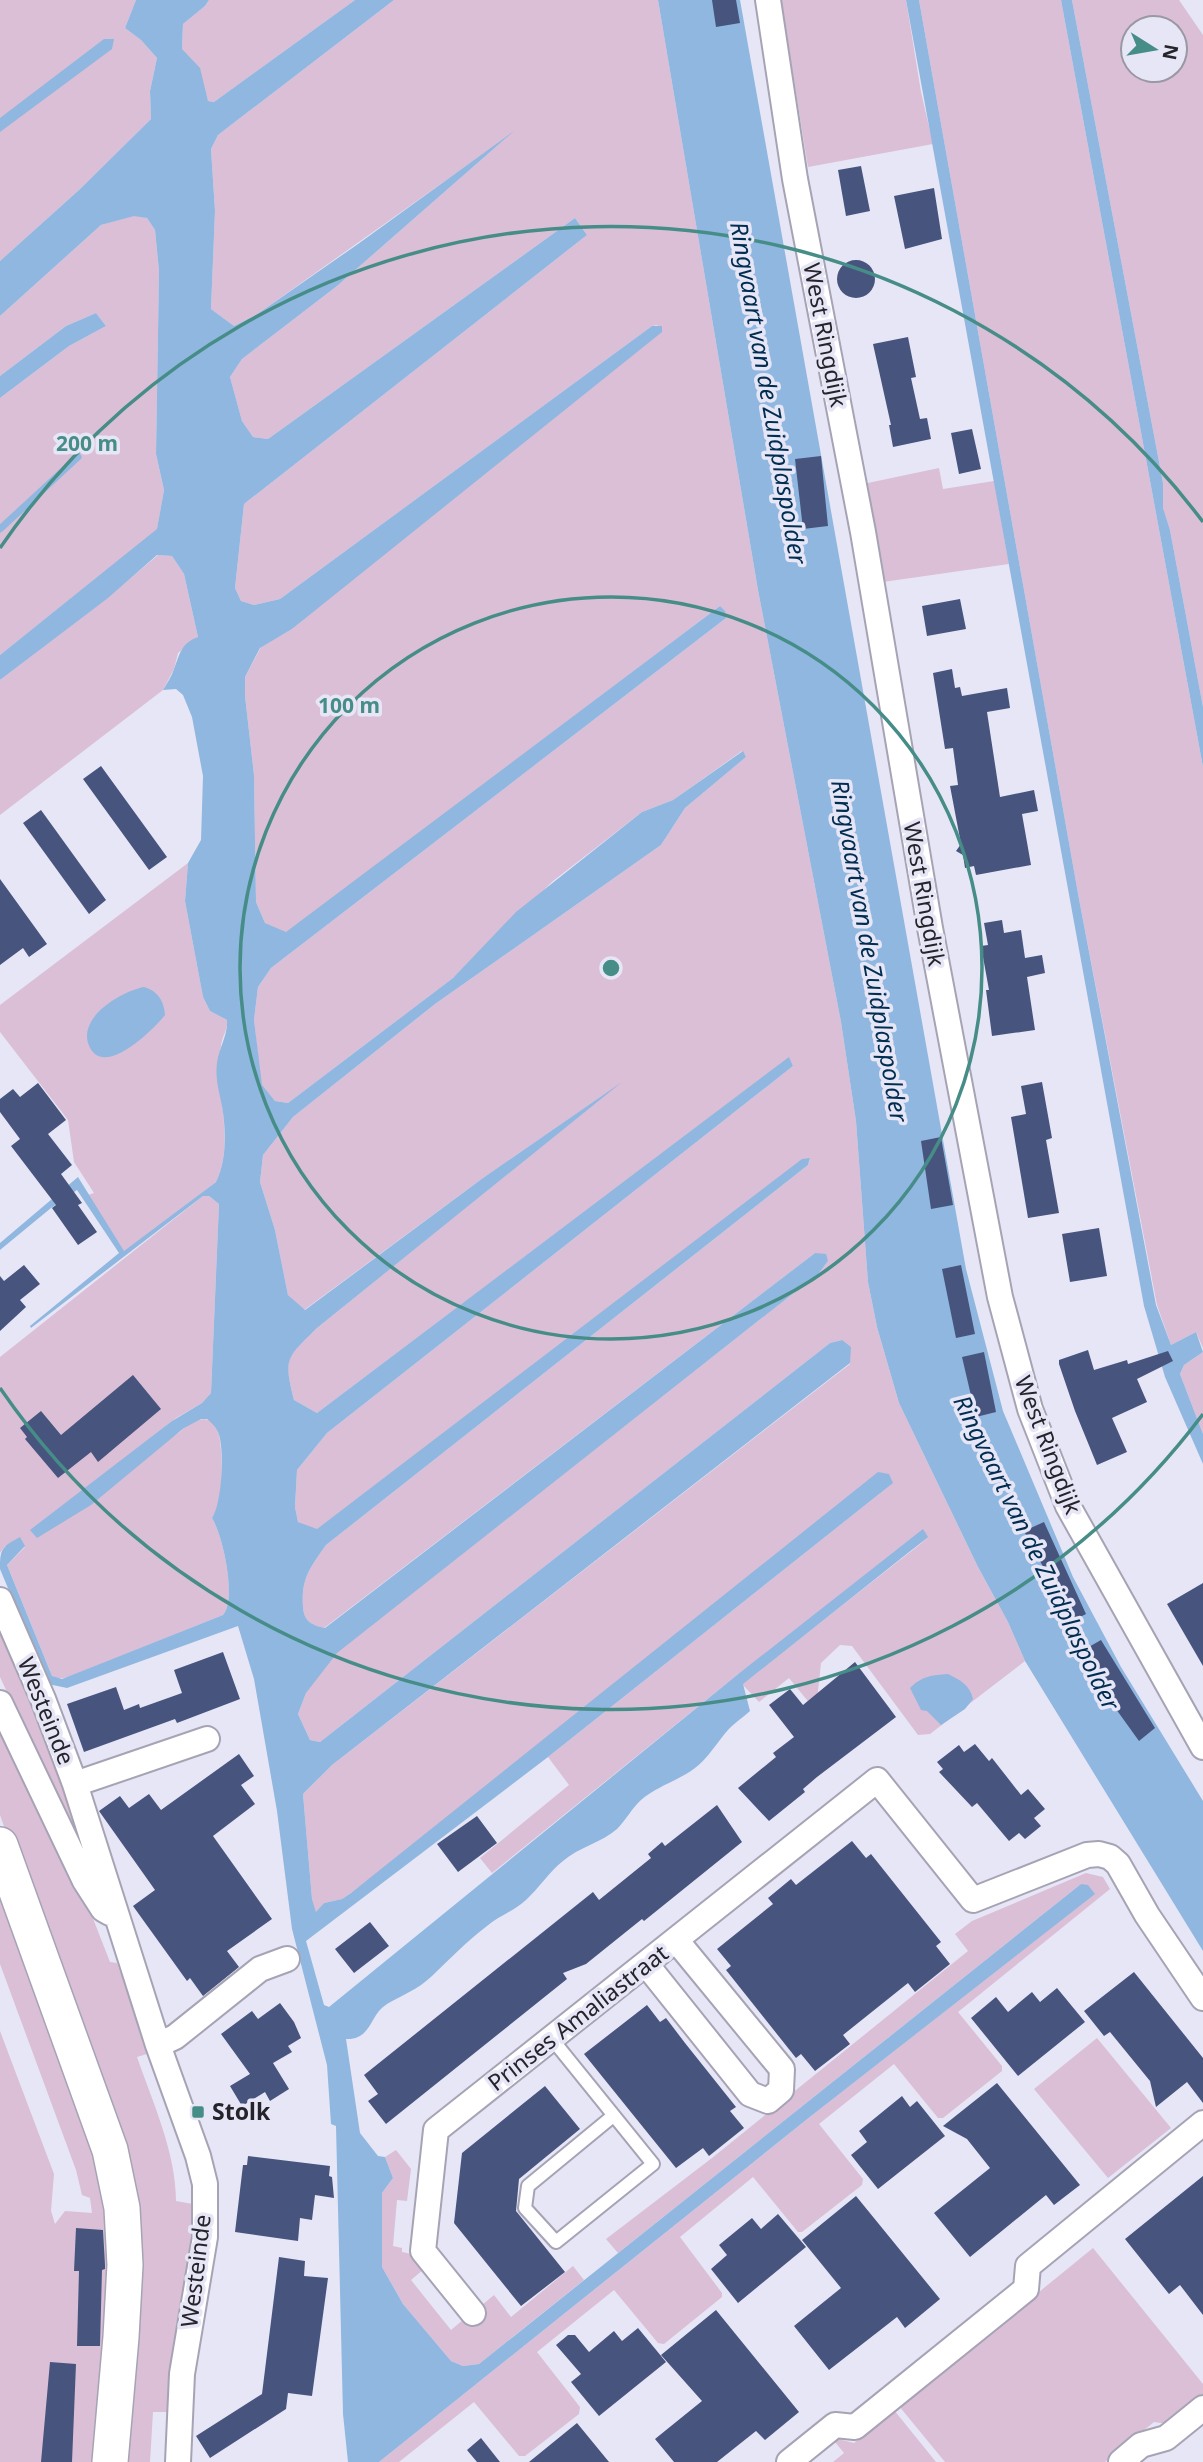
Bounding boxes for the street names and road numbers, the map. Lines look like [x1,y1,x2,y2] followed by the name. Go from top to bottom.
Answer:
[796,260,856,410] street label: West Ringdijk
[897,819,954,969] street label: West Ringdijk
[1008,1371,1090,1519] street label: West Ringdijk
[11,1652,83,1769] street label: Westeinde
[480,1937,674,2098] street label: Prinses Amaliastraat
[172,2213,218,2329] street label: Westeinde

